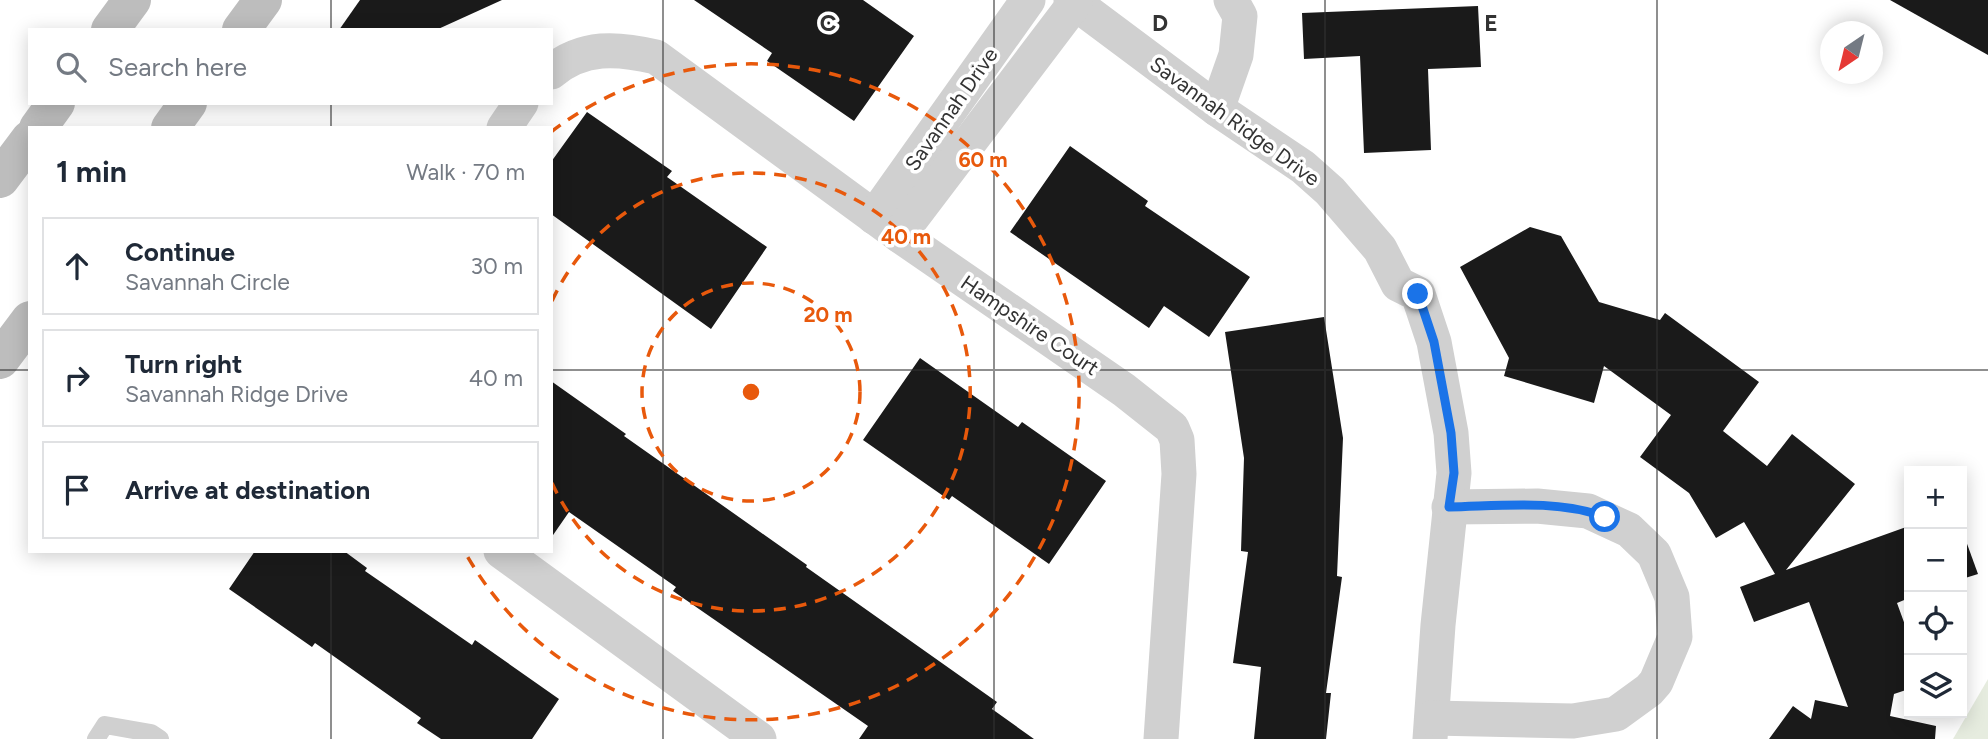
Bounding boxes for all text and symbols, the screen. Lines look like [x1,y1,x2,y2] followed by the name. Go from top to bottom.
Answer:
[820,9,837,37] text: C
[1152,9,1168,37] text: D
[1484,9,1498,37] text: E
[1820,21,1883,84] north arrow
[28,28,553,105] search box
[899,43,1003,175] street label: Savannah Drive
[52,48,90,86] icon: search
[108,51,247,83] text: Search here
[1145,51,1325,191] street label: Savannah Ridge Drive
[958,147,1008,172] text: 60 m
[56,153,127,190] text: 1 min
[406,158,525,186] text: Walk · 70 m
[881,224,931,249] text: 40 m
[125,236,235,268] text: Continue
[58,247,96,285] icon: ahead
[470,252,523,280] text: 30 m
[125,268,290,296] text: Savannah Circle
[956,270,1104,380] street label: Hampshire Court
[1402,278,1433,309] route end
[803,302,853,327] text: 20 m
[125,348,242,380] text: Turn right
[58,359,96,397] icon: right
[469,364,523,392] text: 40 m
[125,380,348,408] text: Savannah Ridge Drive
[739,380,763,404] centre of rings
[1904,466,1967,718] map controls
[1904,466,1967,529] button: +
[58,471,96,509] icon: arrive
[125,474,370,506] text: Arrive at destination
[1589,501,1620,532] route start
[1904,529,1967,592] button: −
[1904,592,1967,655] button: locate
[1904,655,1967,718] button: layers

